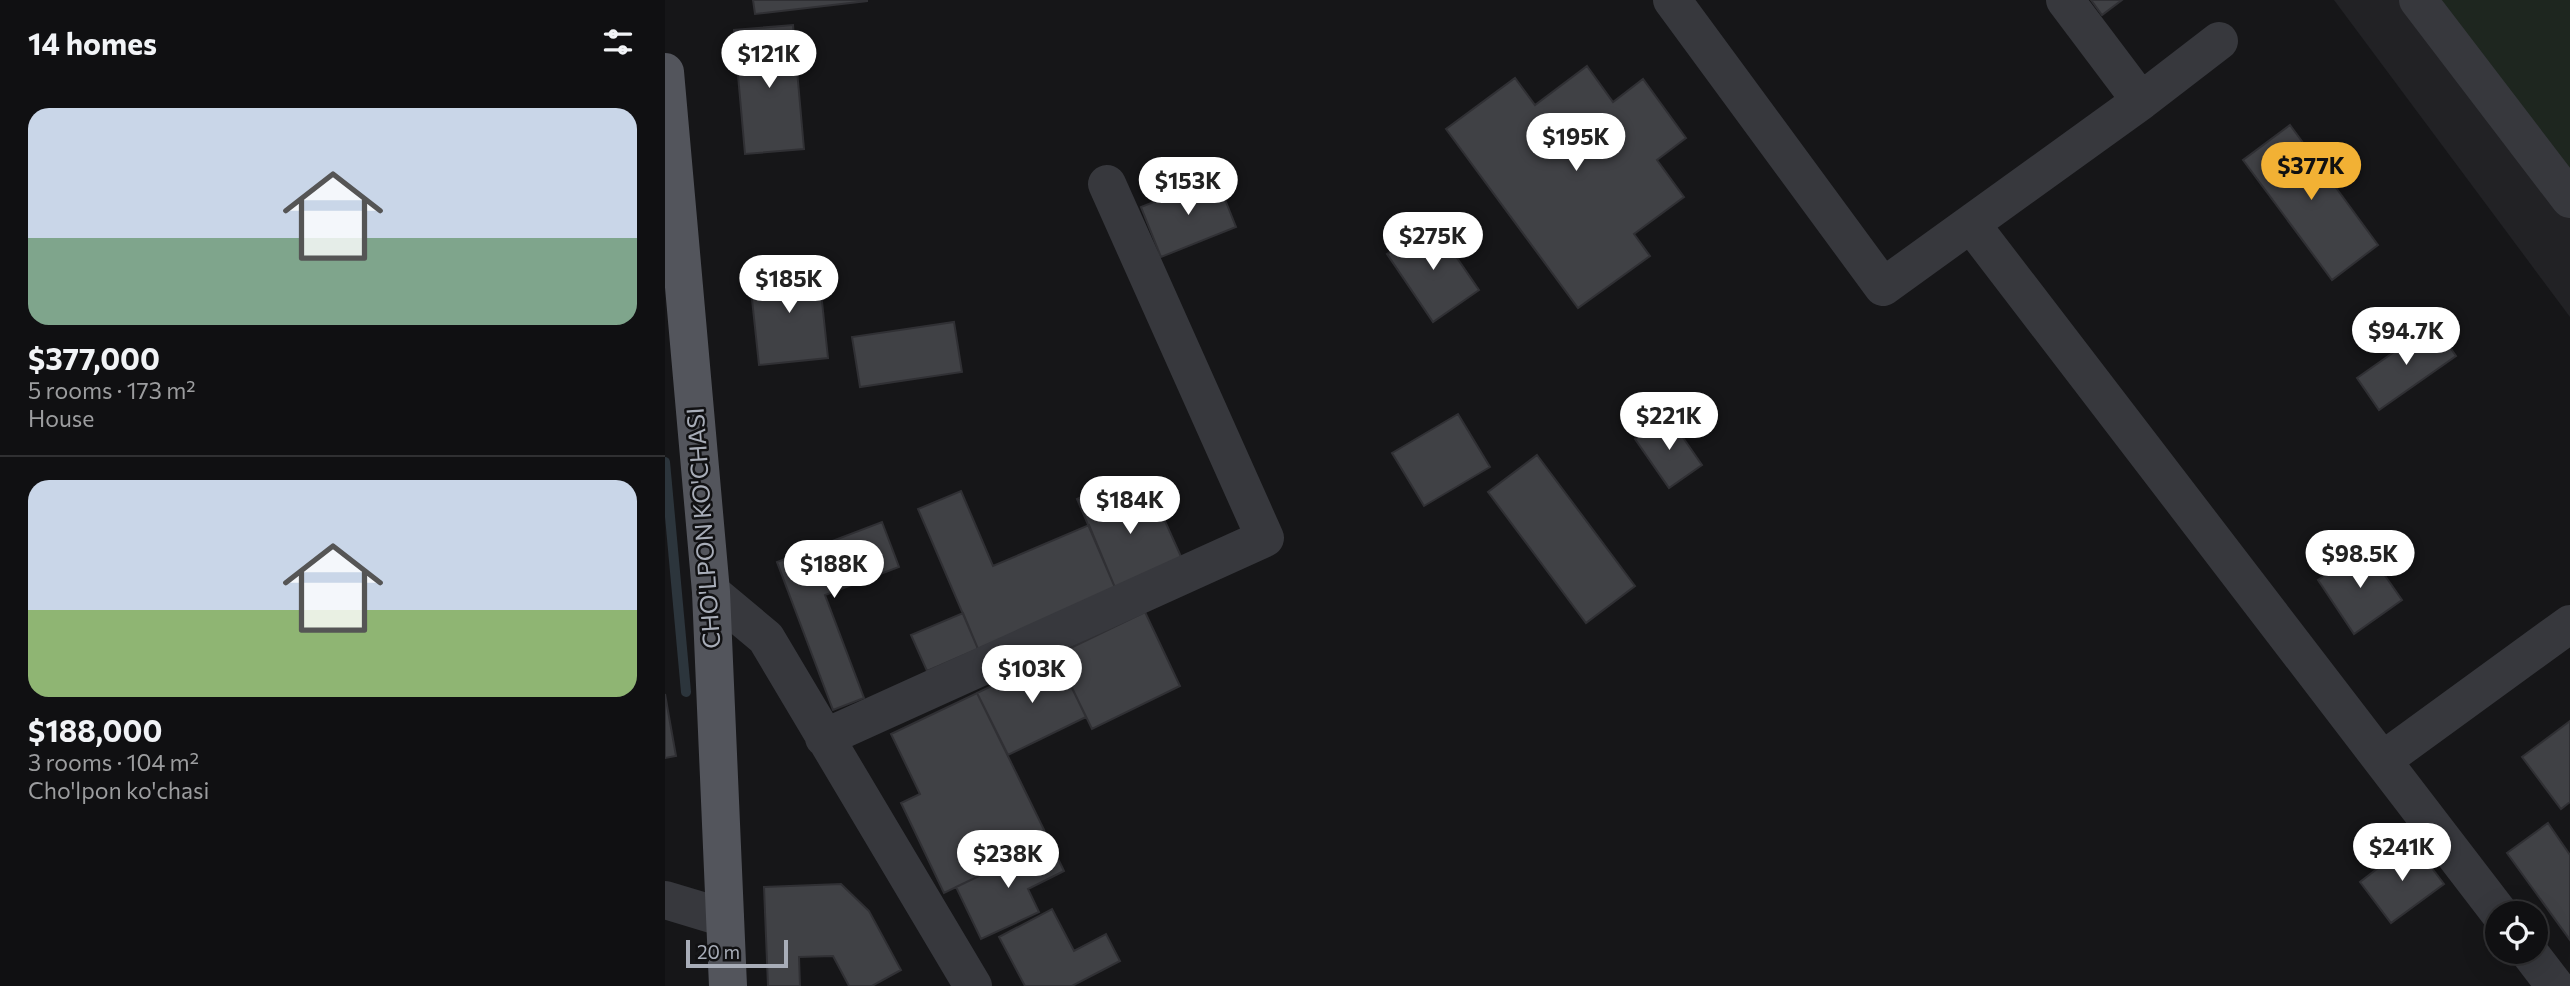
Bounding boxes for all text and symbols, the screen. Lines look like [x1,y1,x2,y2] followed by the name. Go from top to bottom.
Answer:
[599,23,637,61] icon: filters
[28,24,157,61] text: 14 homes
[720,31,818,90] pin: $121K
[737,39,801,67] text: $121K
[1527,114,1625,173] pin: $195K
[1542,122,1610,150] text: $195K
[2262,142,2360,202] pin: $377K
[2277,151,2345,179] text: $377K
[270,153,396,279] icon: home
[1139,158,1237,217] pin: $153K
[1155,166,1221,194] text: $153K
[1384,212,1482,272] pin: $275K
[1399,221,1467,249] text: $275K
[740,256,838,315] pin: $185K
[755,264,823,292] text: $185K
[2349,308,2463,367] pin: $94.7K
[2368,316,2444,344] text: $94.7K
[28,339,160,376] text: $377,000
[28,376,195,404] text: 5 rooms · 173 m²
[1620,392,1718,452] pin: $221K
[1636,401,1702,429] text: $221K
[28,404,94,432] text: House
[680,407,725,650] street label: CHO'LPON KO'CHASI
[1081,476,1179,536] pin: $184K
[1096,485,1164,513] text: $184K
[270,525,396,651] icon: home
[2303,530,2417,590] pin: $98.5K
[2322,539,2398,567] text: $98.5K
[785,540,883,600] pin: $188K
[800,549,868,577] text: $188K
[983,646,1081,705] pin: $103K
[998,654,1066,682] text: $103K
[28,711,162,748] text: $188,000
[28,748,199,776] text: 3 rooms · 104 m²
[28,776,209,804] text: Cho'lpon ko'chasi
[2353,824,2451,883] pin: $241K
[959,830,1057,890] pin: $238K
[2369,832,2435,860] text: $241K
[973,839,1043,867] text: $238K
[2485,901,2548,964] map controls
[2485,901,2548,964] button: locate
[686,937,787,969] scale bar
[697,940,740,963] text: 20 m

